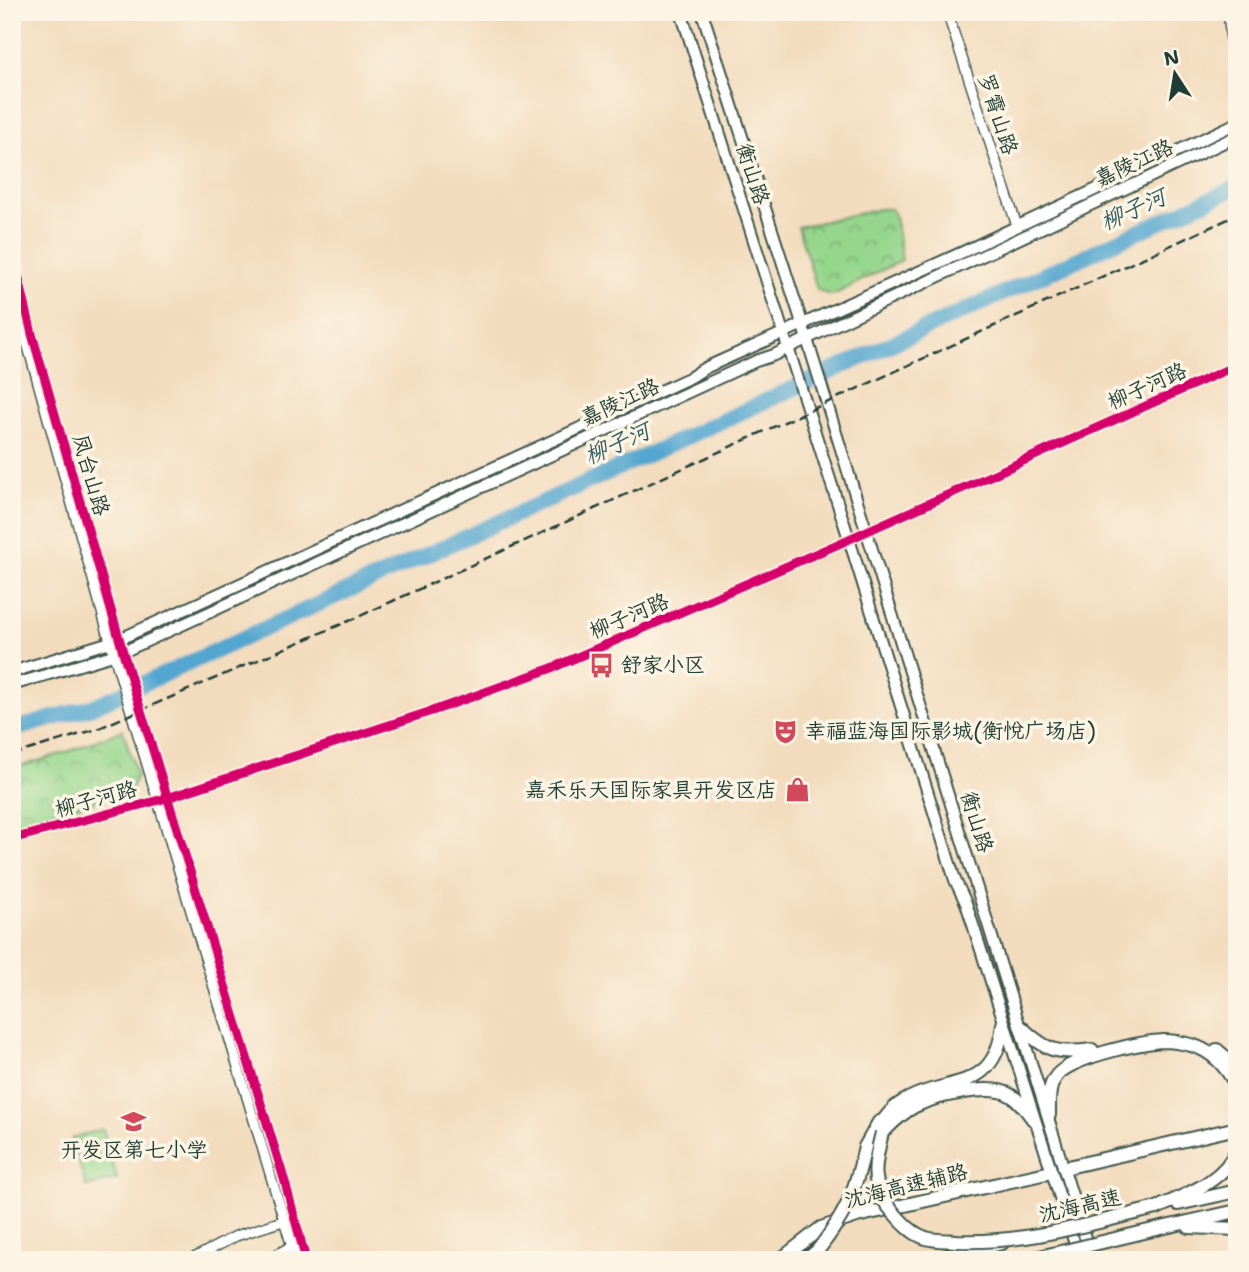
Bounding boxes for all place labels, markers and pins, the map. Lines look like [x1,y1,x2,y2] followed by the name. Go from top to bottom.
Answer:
[587,651,615,679] bus stop icon: 舒家小区
[621,651,705,679] place label: 舒家小区
[771,717,799,745] theatre icon: 幸福蓝海国际影城(衡悦广场店)
[805,717,1096,745] place label: 幸福蓝海国际影城(衡悦广场店)
[525,776,777,804] place label: 嘉禾乐天国际家具开发区店
[783,776,811,804] shop icon: 嘉禾乐天国际家具开发区店
[120,1107,148,1135] school or university icon: 开发区第七小学
[61,1136,208,1164] place label: 开发区第七小学

